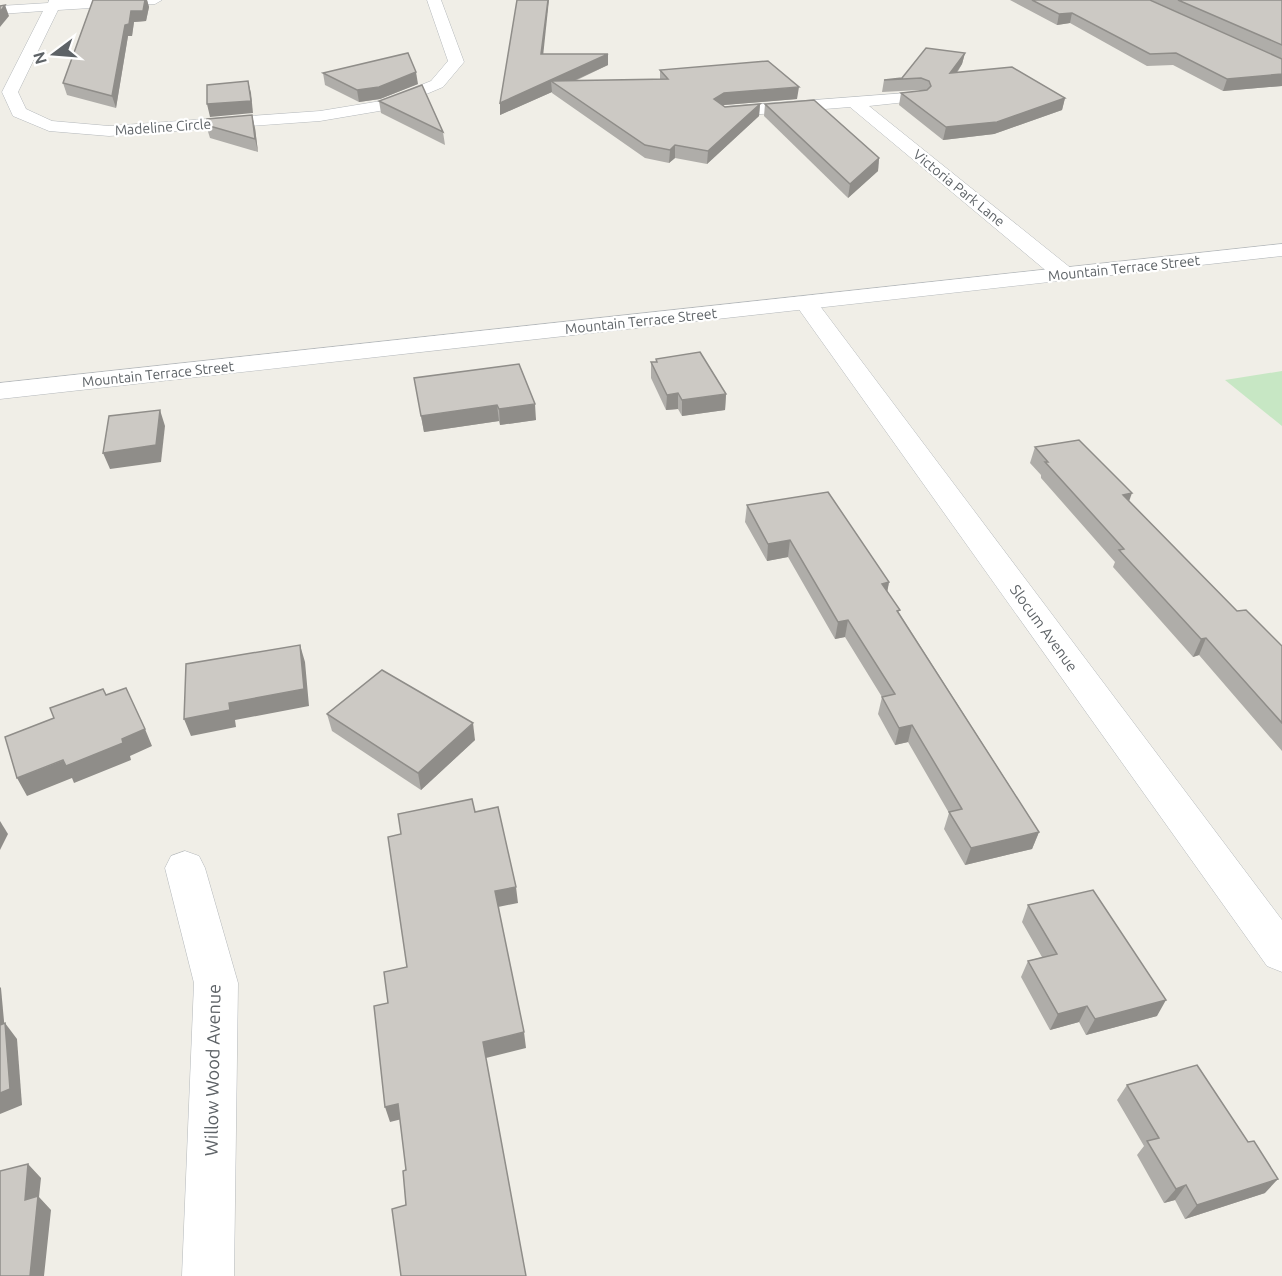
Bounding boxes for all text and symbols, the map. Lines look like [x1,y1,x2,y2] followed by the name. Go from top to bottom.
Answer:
[24,24,84,84] north arrow
[29,50,50,66] text: N
[114,116,212,138] street label: Madeline Circle
[910,146,1008,230] street label: Victoria Park Lane
[1047,252,1201,284] street label: Mountain Terrace Street
[564,305,718,337] street label: Mountain Terrace Street
[81,358,235,390] street label: Mountain Terrace Street
[1007,581,1081,675] street label: Slocum Avenue
[200,984,224,1156] street label: Willow Wood Avenue

